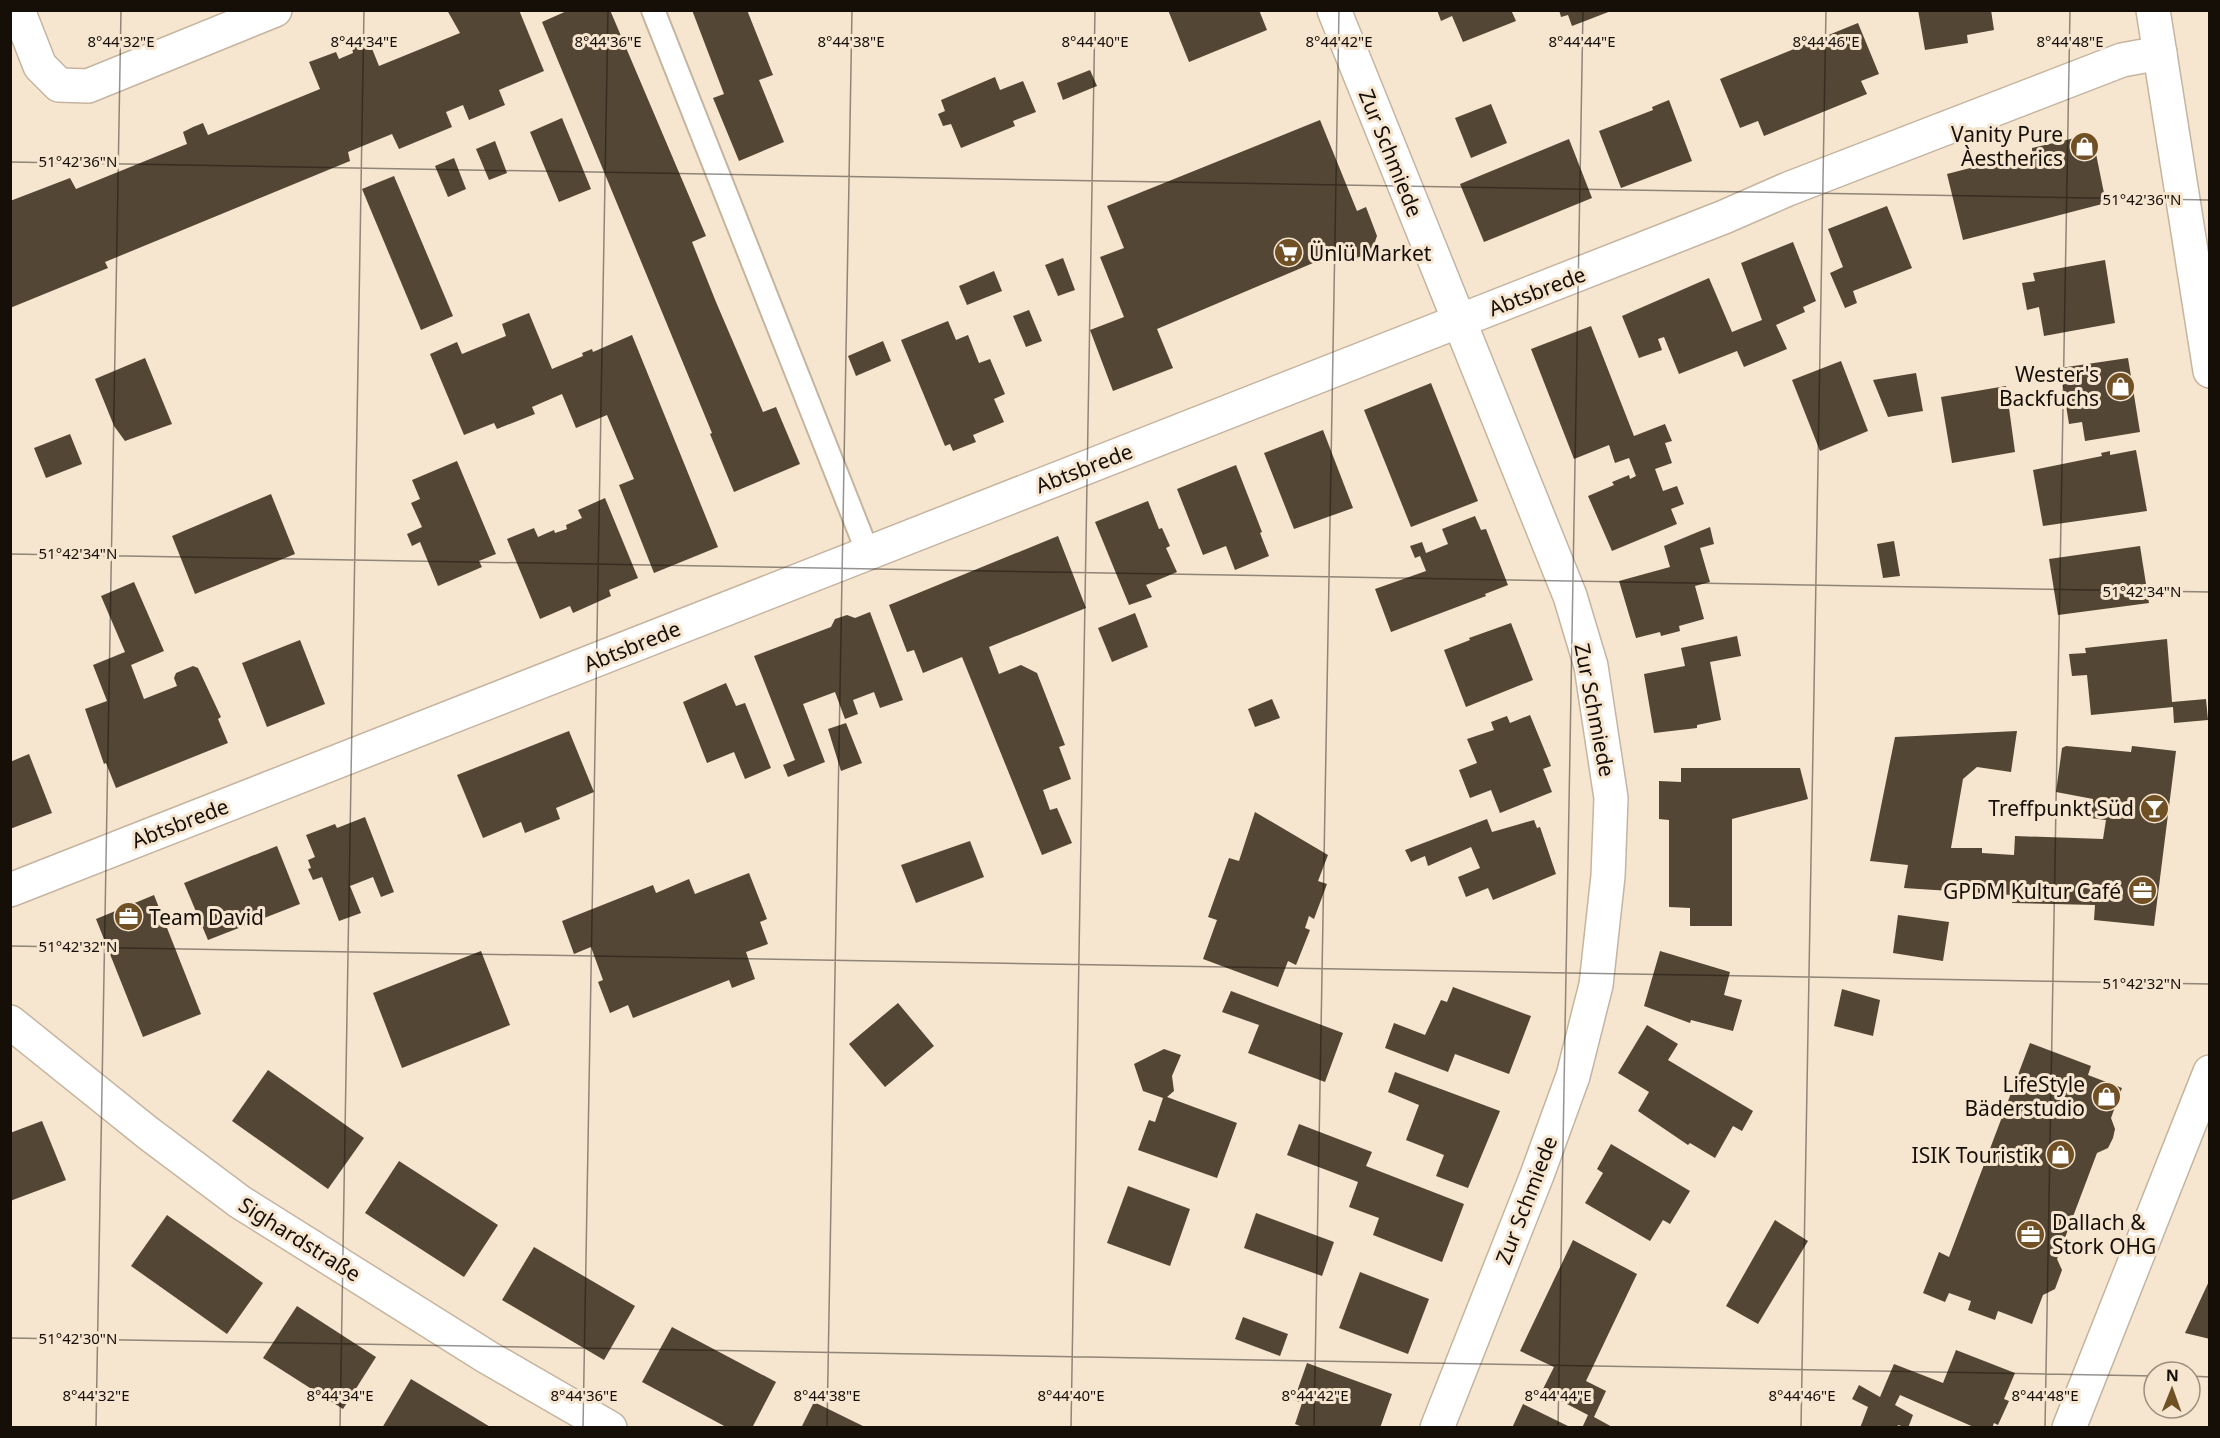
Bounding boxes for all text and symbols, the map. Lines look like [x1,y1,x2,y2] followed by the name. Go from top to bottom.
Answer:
[87,31,155,51] text: 8°44'32"E
[330,31,398,51] text: 8°44'34"E
[574,31,642,51] text: 8°44'36"E
[817,31,885,51] text: 8°44'38"E
[1061,31,1129,51] text: 8°44'40"E
[1305,31,1373,51] text: 8°44'42"E
[1548,31,1616,51] text: 8°44'44"E
[1792,31,1860,51] text: 8°44'46"E
[2036,31,2104,51] text: 8°44'48"E
[1353,85,1429,221] street label: Zur Schmiede
[1951,120,2063,172] place label: Vanity Pure Àestherics
[2068,130,2100,162] shop icon: Vanity Pure Àestherics
[39,151,117,171] text: 51°42'36"N
[2103,189,2181,209] text: 51°42'36"N
[1272,237,1304,269] supermarket icon: Ünlü Market
[1309,239,1432,267] place label: Ünlü Market
[1484,260,1590,322] street label: Abtsbrede
[1999,360,2099,412] place label: Wester's Backfuchs
[2104,370,2136,402] shop icon: Wester's Backfuchs
[1031,437,1137,499] street label: Abtsbrede
[39,543,117,563] text: 51°42'34"N
[2103,581,2181,601] text: 51°42'34"N
[580,614,684,678] street label: Abtsbrede
[1568,641,1622,779] street label: Zur Schmiede
[127,792,233,854] street label: Abtsbrede
[2139,792,2171,824] bar icon: Treffpunkt Süd
[1988,794,2134,822] place label: Treffpunkt Süd
[2126,875,2158,907] office icon: GPDM Kultur Café
[1943,877,2121,905] place label: GPDM Kultur Café
[112,901,144,933] office icon: Team David
[149,903,264,931] place label: Team David
[39,936,117,956] text: 51°42'32"N
[2103,973,2181,993] text: 51°42'32"N
[1964,1070,2085,1122] place label: LifeStyle Bäderstudio
[2090,1080,2122,1112] shop icon: LifeStyle Bäderstudio
[1489,1132,1563,1268] street label: Zur Schmiede
[2045,1139,2077,1171] shop icon: ISIK Touristik
[1912,1141,2041,1169] place label: ISIK Touristik
[234,1190,366,1288] street label: Sighardstraße
[2052,1208,2156,1260] place label: Dallach & Stork OHG
[2015,1218,2047,1250] office icon: Dallach & Stork OHG
[39,1328,117,1348] text: 51°42'30"N
[2142,1360,2202,1420] north arrow
[2166,1364,2179,1386] text: N
[62,1385,130,1405] text: 8°44'32"E
[306,1385,374,1405] text: 8°44'34"E
[550,1385,618,1405] text: 8°44'36"E
[793,1385,861,1405] text: 8°44'38"E
[1037,1385,1105,1405] text: 8°44'40"E
[1281,1385,1349,1405] text: 8°44'42"E
[1524,1385,1592,1405] text: 8°44'44"E
[1768,1385,1836,1405] text: 8°44'46"E
[2011,1385,2079,1405] text: 8°44'48"E

